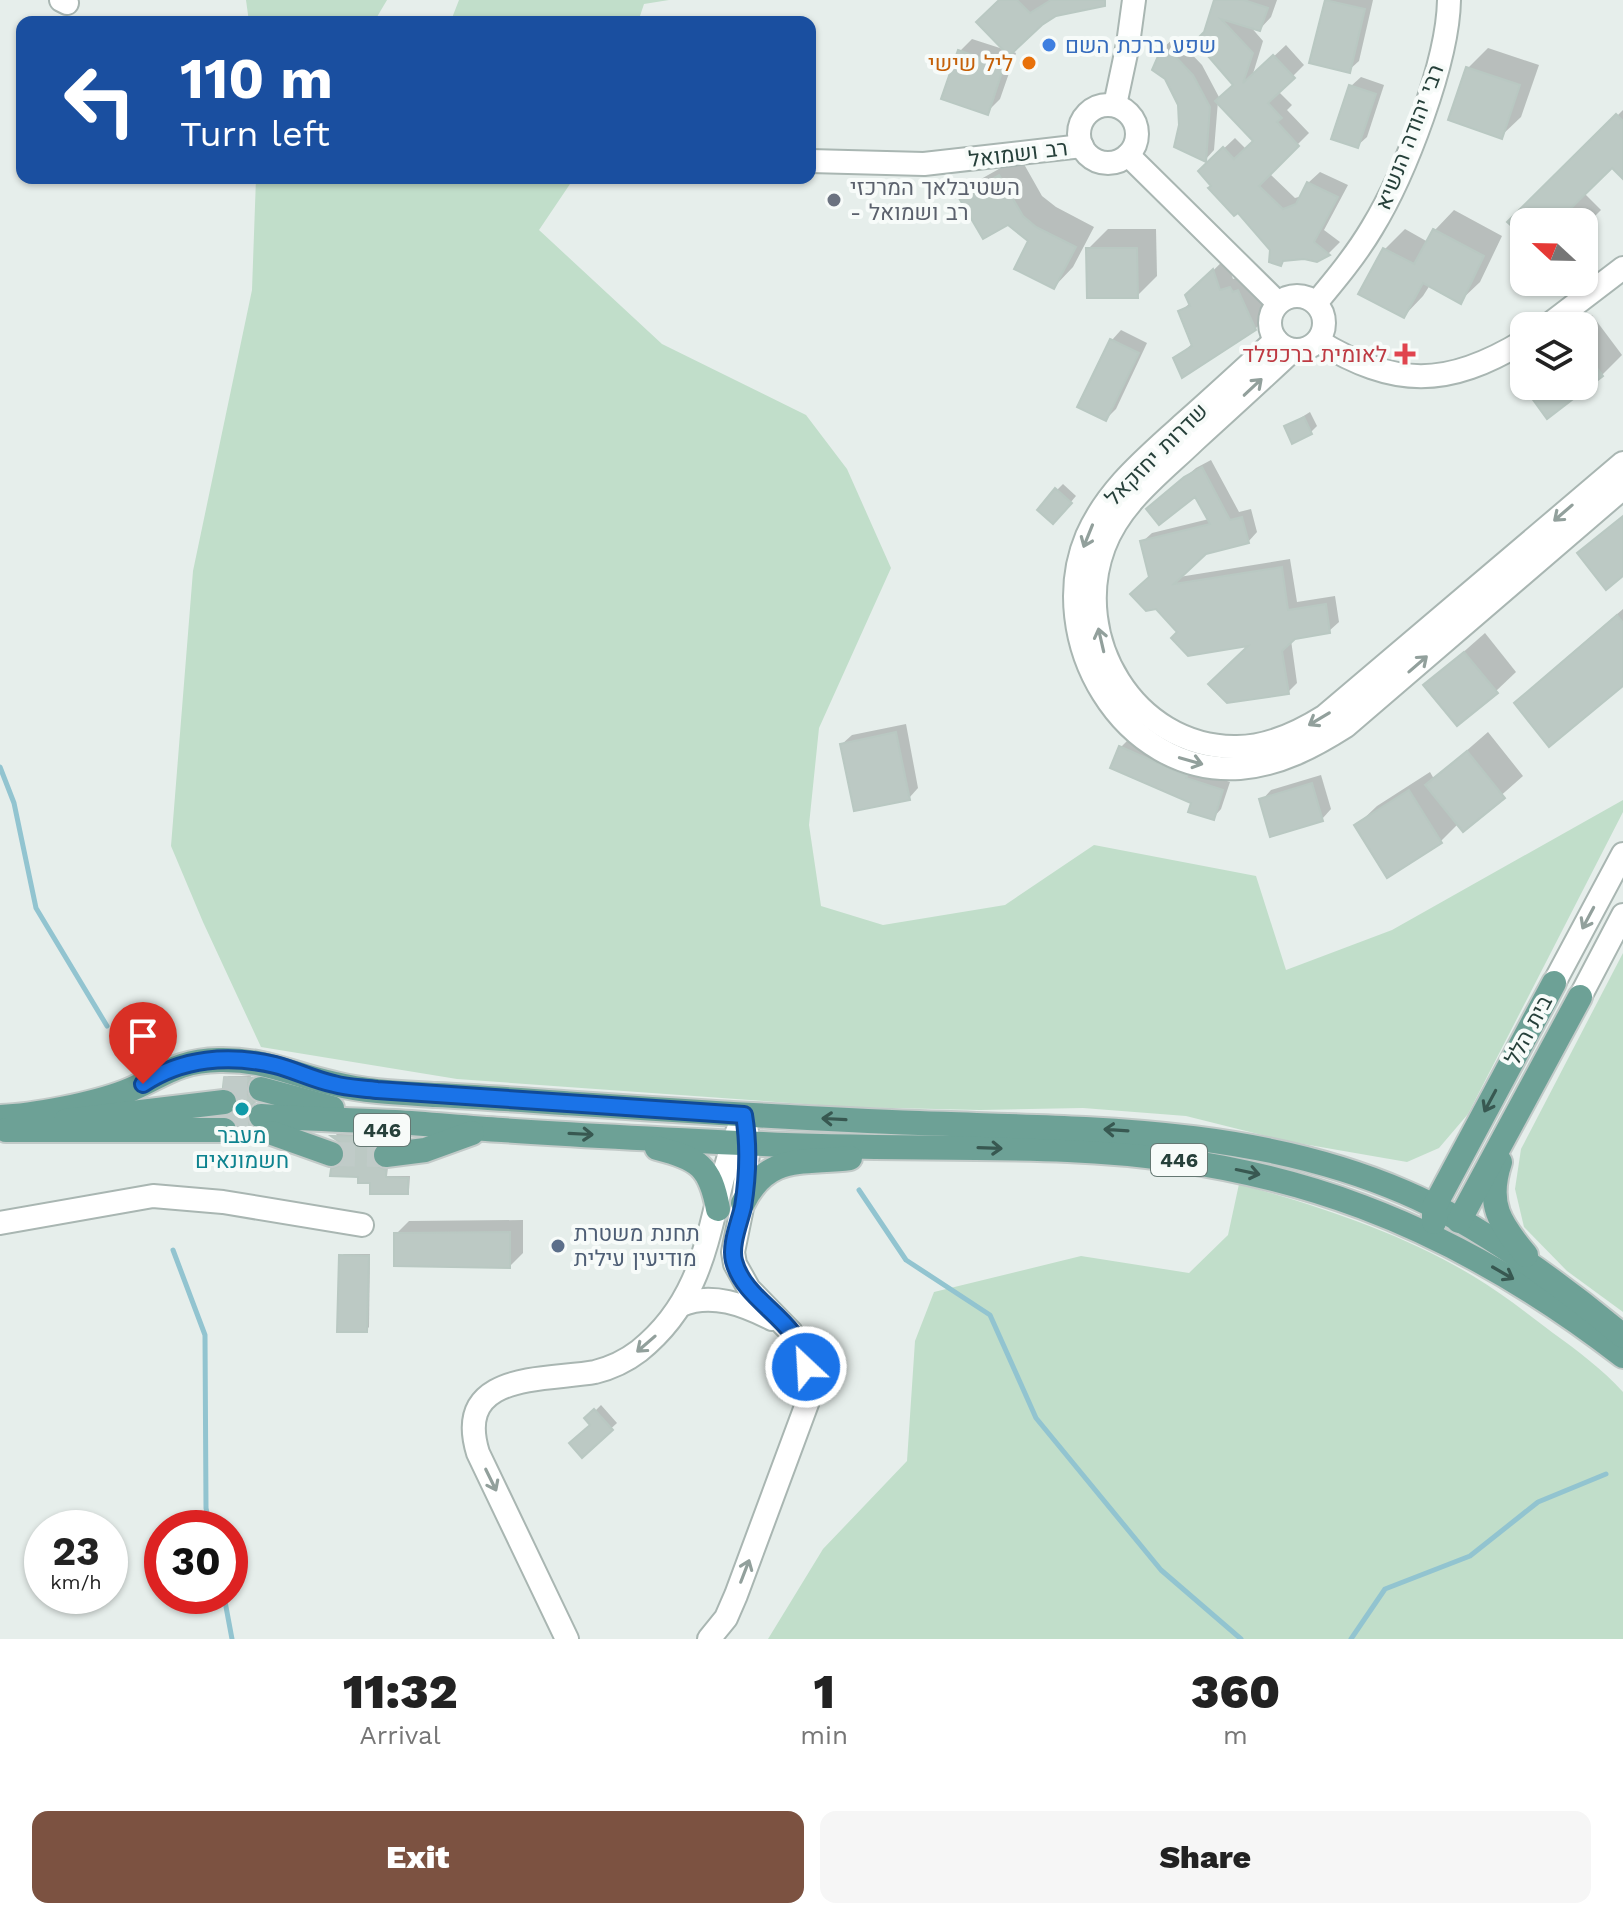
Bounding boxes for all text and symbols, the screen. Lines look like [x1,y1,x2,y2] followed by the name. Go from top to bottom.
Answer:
[1065,33,1216,58] place label: שפע ברכת השם
[1040,36,1058,54] marker: שפע ברכת השם
[180,46,333,112] text: 110 m
[48,48,152,152] icon: left
[928,51,1013,76] place label: ליל שישי
[1020,54,1038,72] marker: ליל שישי
[1370,61,1449,213] street label: רבי יהודה הנשיא
[180,113,330,155] text: Turn left
[967,135,1069,172] street label: רב ושמואל
[850,175,1020,225] place label: השטיבלאך המרכזי - רב ושמואל
[825,191,843,209] marker: השטיבלאך המרכזי - רב ושמואל
[1510,208,1598,296] north arrow
[1510,208,1598,400] map controls
[1510,312,1598,400] button: layers
[1242,342,1387,367] place label: לאומית ברכפלד
[1394,343,1416,365] marker: לאומית ברכפלד
[1243,378,1263,397] one-way arrow
[1100,398,1213,511] street label: שדרות יחזקאל
[1553,504,1573,522] one-way arrow
[1079,523,1094,548] one-way arrow
[1093,628,1108,654] one-way arrow
[1407,655,1427,673] one-way arrow
[1308,711,1331,727] one-way arrow
[1178,754,1203,769] one-way arrow
[1580,906,1596,930] one-way arrow
[1500,991,1557,1069] street label: בית הלל
[109,1002,177,1084] pin
[121,1014,165,1058] icon: arrive
[1482,1089,1498,1112] one-way arrow
[233,1100,251,1118] marker: מעבר חשמונאים
[821,1112,848,1127] one-way arrow
[354,1114,410,1146] road number: 446
[1103,1122,1130,1137] one-way arrow
[195,1123,289,1173] place label: מעבר חשמונאים
[567,1127,594,1142] one-way arrow
[976,1140,1003,1155] one-way arrow
[1151,1144,1207,1176] road number: 446
[1235,1165,1260,1180] one-way arrow
[574,1221,700,1271] place label: תחנת משטרת מודיעין עילית
[549,1237,567,1255] marker: תחנת משטרת מודיעין עילית
[1491,1265,1514,1281] one-way arrow
[764,1325,848,1409] position arrow
[636,1335,656,1353] one-way arrow
[484,1467,499,1491] one-way arrow
[144,1510,248,1614] speed limit sign: 30
[52,1528,100,1575] text: 23
[739,1559,753,1584] one-way arrow
[50,1570,102,1594] text: km/h
[343,1663,458,1720] text: 11:32
[813,1663,835,1720] text: 1
[1191,1663,1280,1720] text: 360
[360,1720,441,1750] text: Arrival
[800,1720,848,1750] text: min
[1223,1720,1248,1750] text: m
[32,1811,804,1903] button: Exit
[820,1811,1591,1903] button: Share

